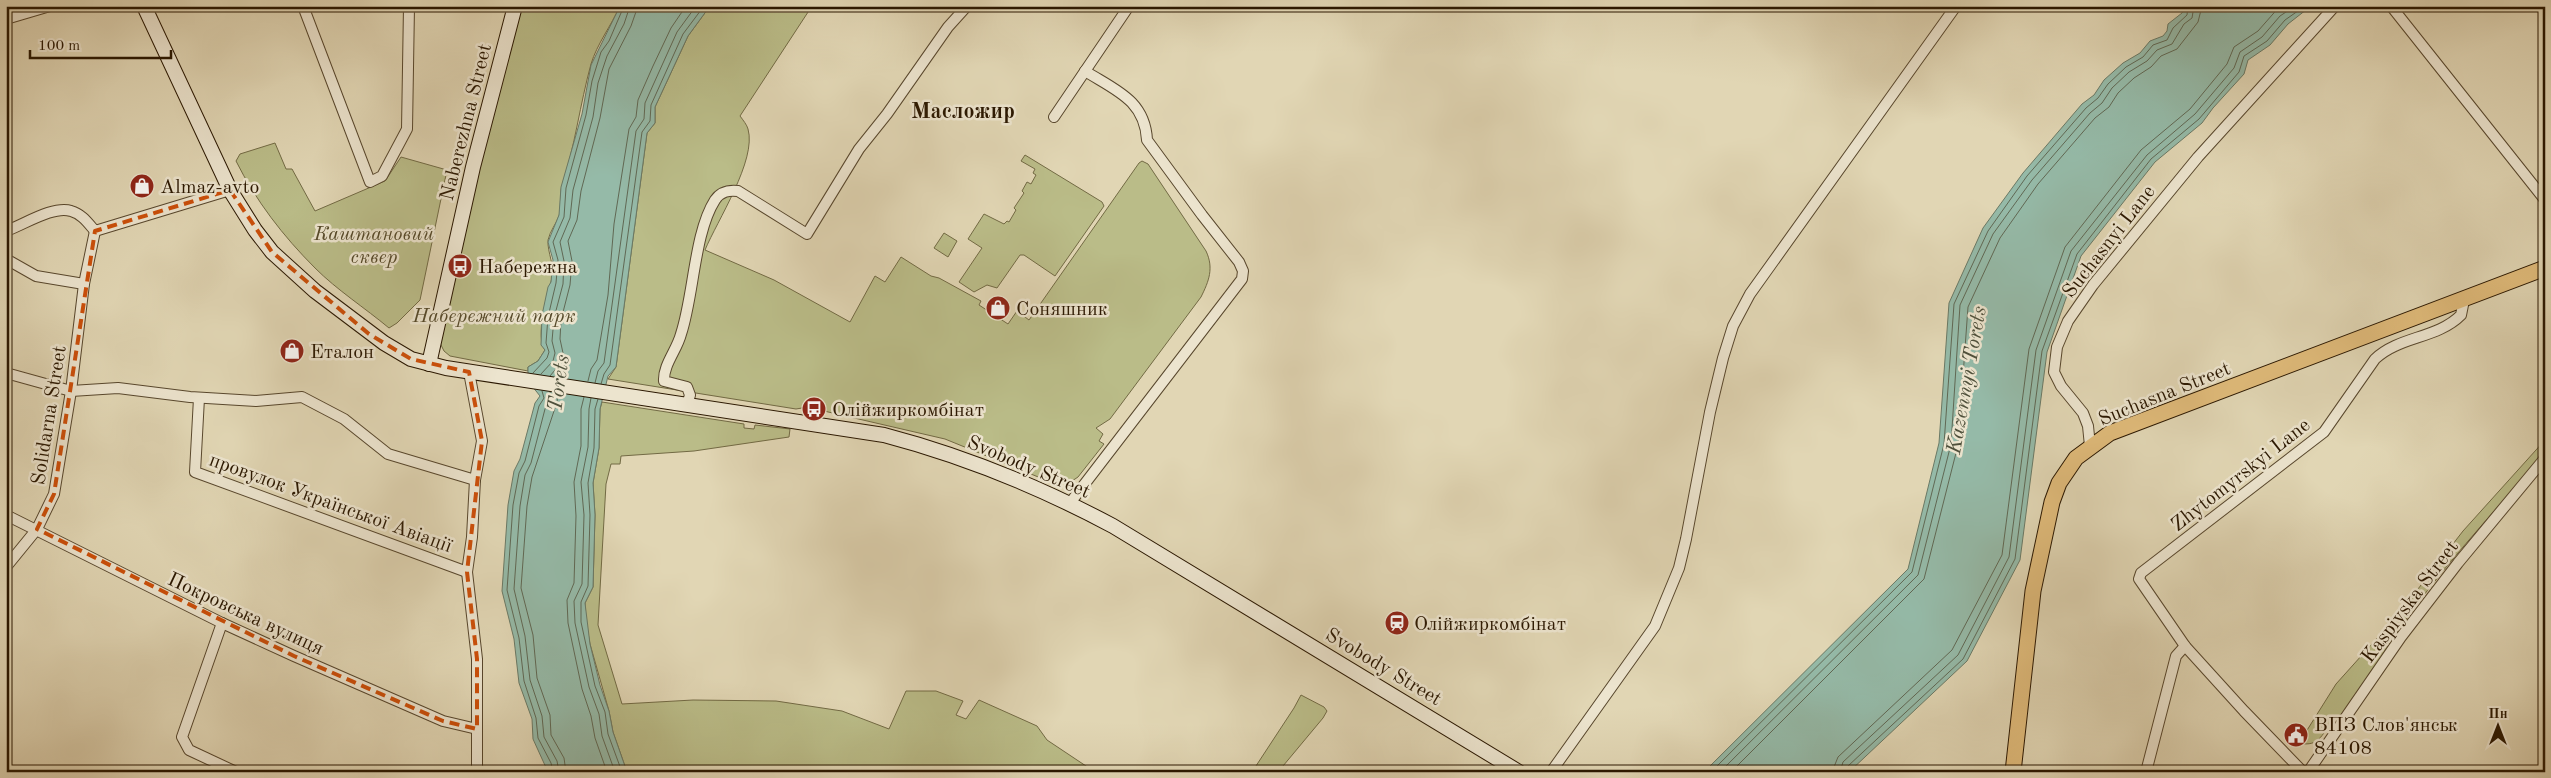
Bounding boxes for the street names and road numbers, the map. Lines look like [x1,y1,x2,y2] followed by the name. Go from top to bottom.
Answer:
[438,42,496,203] street label: Naberezhna Street
[2060,182,2160,302] street label: Suchasnyi Lane
[29,344,71,486] street label: Solidarna Street
[2096,359,2234,430] street label: Suchasna Street
[2168,415,2314,536] street label: Zhytomyrskyi Lane
[964,433,1093,503] street label: Svobody Street
[206,451,455,557] street label: провулок Української Авіації
[2358,537,2463,667] street label: Kaspiyska Street
[164,570,326,660] street label: Покровська вулиця
[1321,625,1445,710] street label: Svobody Street

